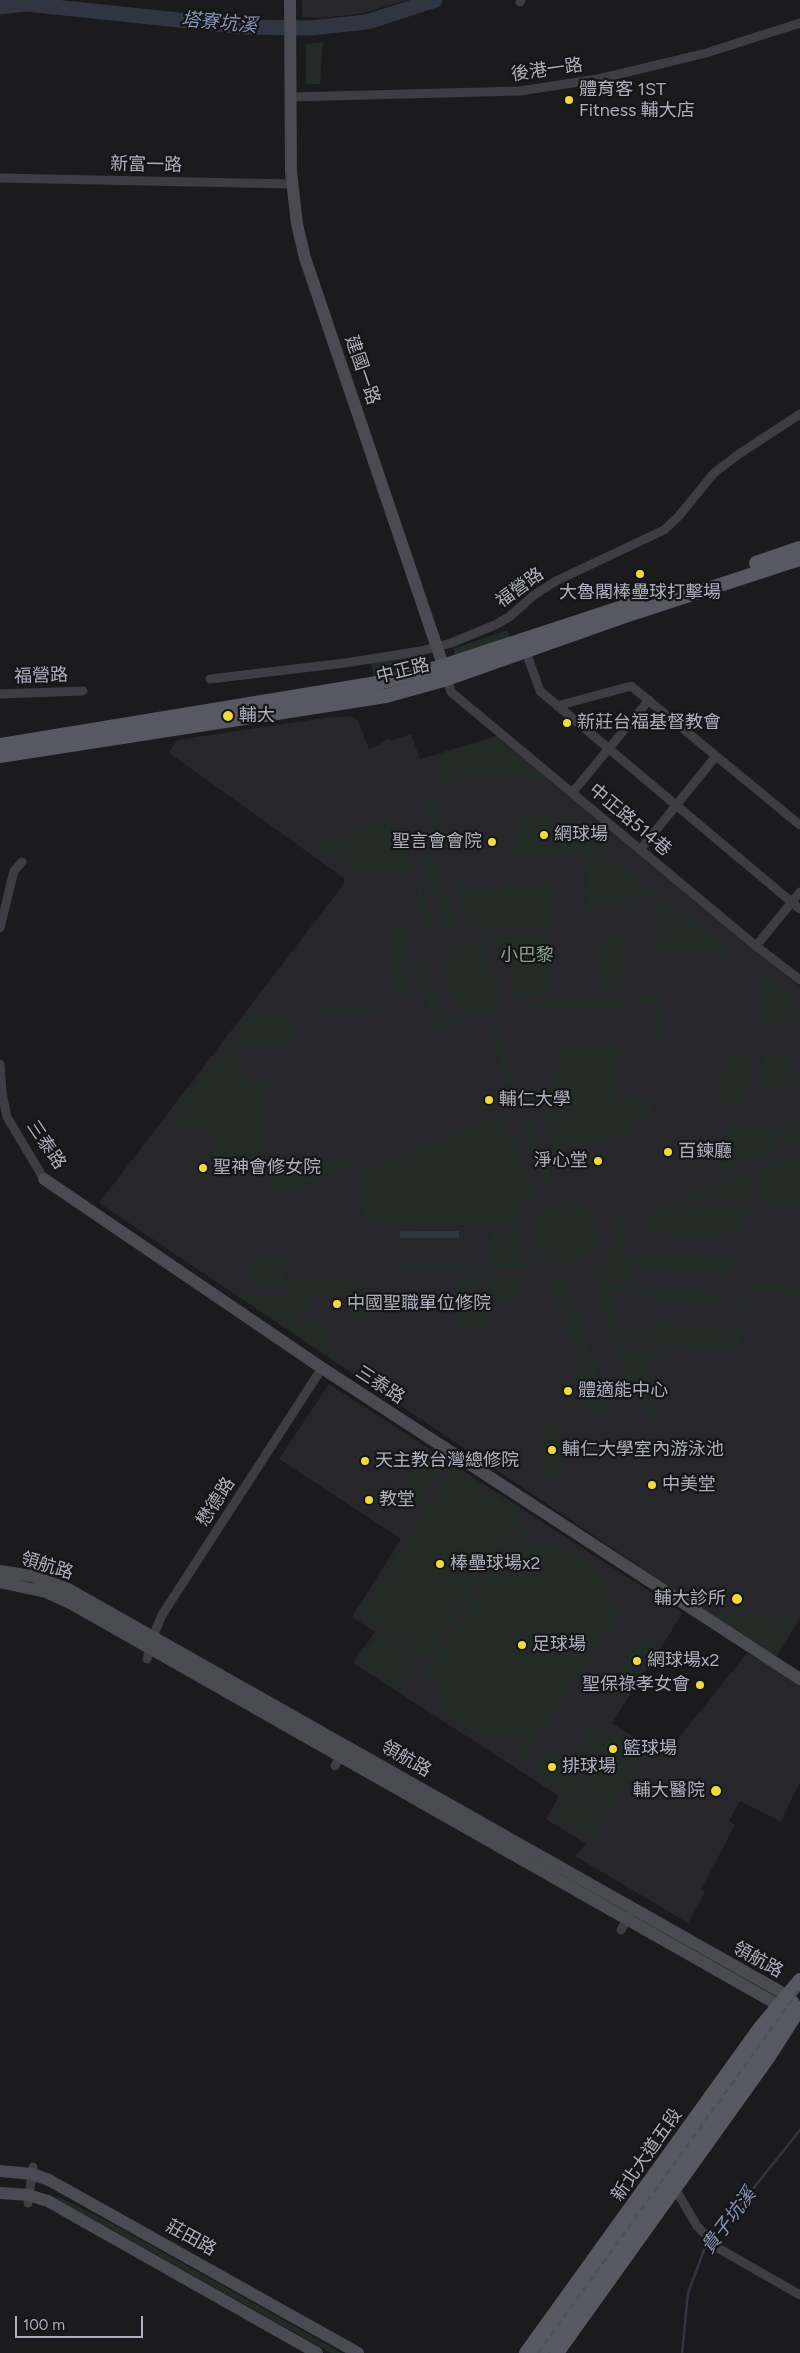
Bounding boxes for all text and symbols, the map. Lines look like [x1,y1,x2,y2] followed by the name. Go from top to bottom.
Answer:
[180,8,258,38] water label: 塔寮坑溪
[510,54,584,86] street label: 後港一路
[579,79,695,122] place label: 體育客 1ST Fitness 輔大店
[563,94,575,106] marker: 體育客 1ST Fitness 輔大店
[110,154,182,176] street label: 新富一路
[340,332,384,408] street label: 建國一路
[492,563,548,613] street label: 福營路
[634,568,646,580] marker: 大魯閣棒壘球打擊場
[559,582,721,604] place label: 大魯閣棒壘球打擊場
[374,654,432,688] street label: 中正路
[14,664,68,688] street label: 福營路
[239,705,275,727] place label: 輔大
[221,709,235,723] marker: 輔大
[577,712,721,734] place label: 新莊台福基督教會
[561,717,573,729] marker: 新莊台福基督教會
[584,779,676,861] street label: 中正路514巷
[554,824,608,846] place label: 網球場
[538,829,550,841] marker: 網球場
[392,831,482,853] place label: 聖言會會院
[486,836,498,848] marker: 聖言會會院
[500,945,554,967] park label: 小巴黎
[499,1089,571,1111] place label: 輔仁大學
[483,1094,495,1106] marker: 輔仁大學
[22,1117,70,1173] street label: 三泰路
[678,1141,732,1163] place label: 百鍊廳
[662,1146,674,1158] marker: 百鍊廳
[534,1150,588,1172] place label: 淨心堂
[592,1155,604,1167] marker: 淨心堂
[213,1157,321,1179] place label: 聖神會修女院
[197,1162,209,1174] marker: 聖神會修女院
[347,1293,491,1315] place label: 中國聖職單位修院
[331,1298,343,1310] marker: 中國聖職單位修院
[351,1361,409,1409] street label: 三泰路
[578,1380,668,1402] place label: 體適能中心
[562,1385,574,1397] marker: 體適能中心
[562,1439,724,1461] place label: 輔仁大學室內游泳池
[546,1444,558,1456] marker: 輔仁大學室內游泳池
[375,1450,519,1472] place label: 天主教台灣總修院
[359,1455,371,1467] marker: 天主教台灣總修院
[192,1473,240,1531] street label: 懋德路
[662,1474,716,1496] place label: 中美堂
[646,1479,658,1491] marker: 中美堂
[379,1489,415,1511] place label: 教堂
[363,1494,375,1506] marker: 教堂
[18,1548,76,1584] street label: 領航路
[450,1553,541,1575] place label: 棒壘球場x2
[434,1558,446,1570] marker: 棒壘球場x2
[654,1588,726,1610] place label: 輔大診所
[730,1592,744,1606] marker: 輔大診所
[532,1634,586,1656] place label: 足球場
[516,1639,528,1651] marker: 足球場
[647,1650,720,1672] place label: 網球場x2
[631,1655,643,1667] marker: 網球場x2
[582,1674,690,1696] place label: 聖保祿孝女會
[694,1679,706,1691] marker: 聖保祿孝女會
[377,1736,435,1782] street label: 領航路
[623,1738,677,1760] place label: 籃球場
[607,1743,619,1755] marker: 籃球場
[562,1756,616,1778] place label: 排球場
[546,1761,558,1773] marker: 排球場
[633,1780,705,1802] place label: 輔大醫院
[709,1784,723,1798] marker: 輔大醫院
[729,1937,787,1983] street label: 領航路
[607,2105,687,2205] street label: 新北大道五段
[697,2184,761,2258] water label: 貴子坑溪
[162,2215,220,2261] street label: 莊田路
[18,2306,145,2338] scale bar
[23,2316,65,2334] text: 100 m

